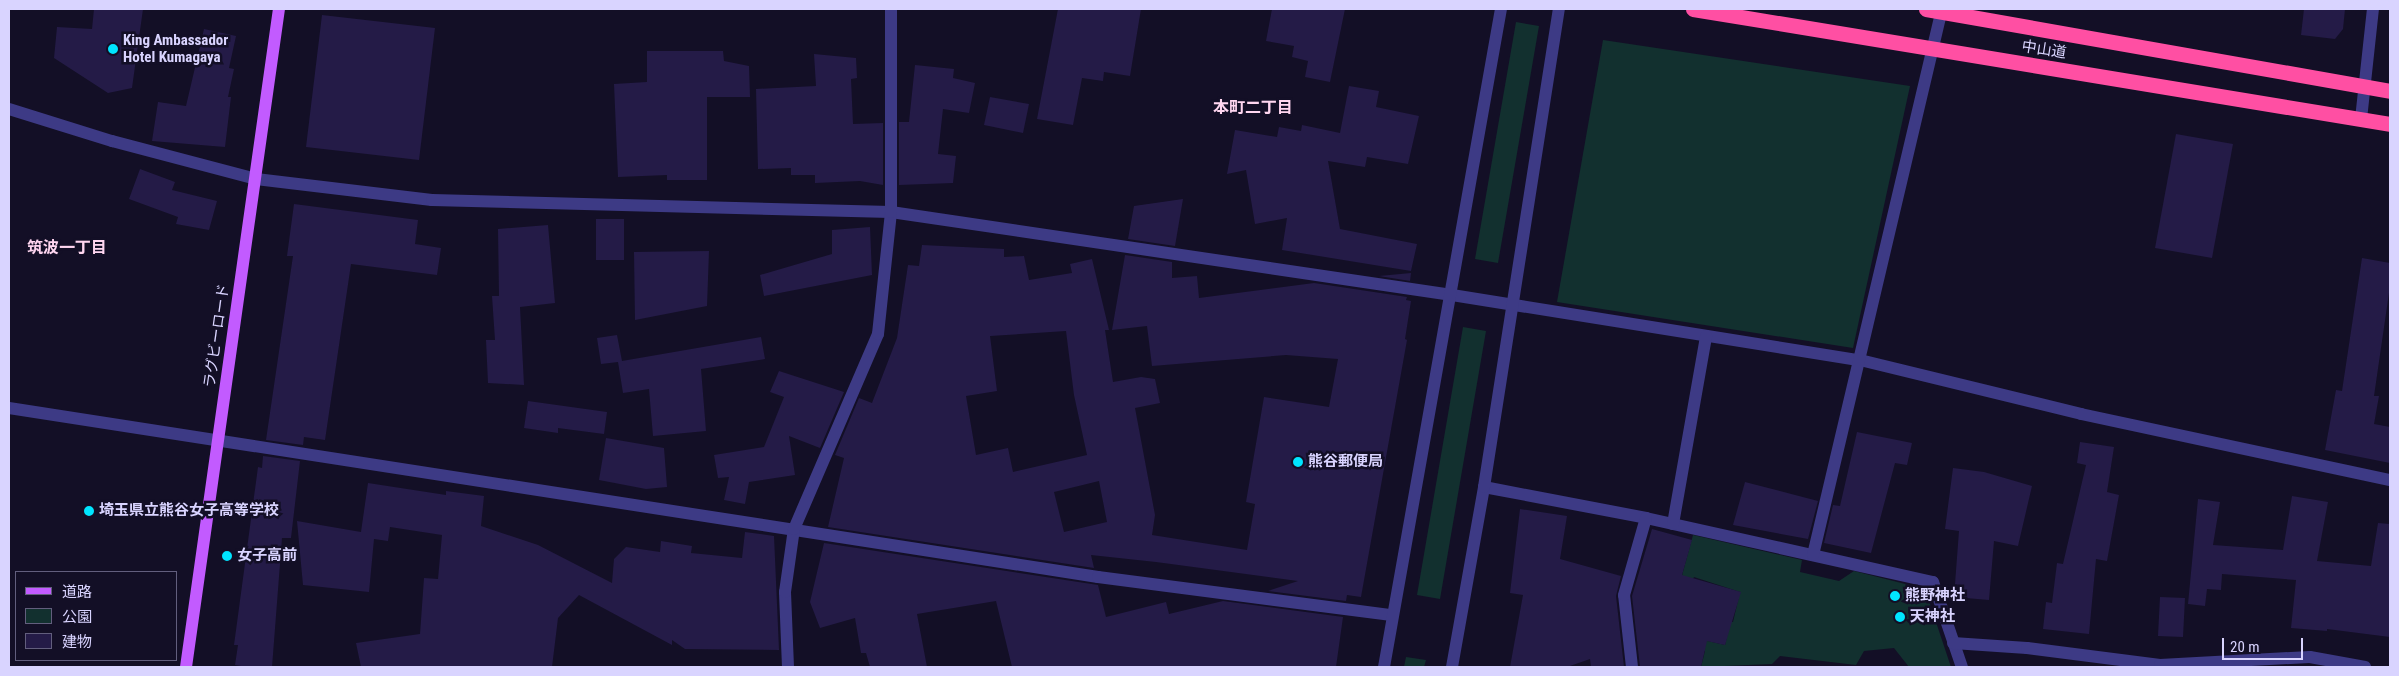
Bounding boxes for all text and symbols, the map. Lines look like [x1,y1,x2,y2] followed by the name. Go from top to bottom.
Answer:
[123,31,228,66] place label: King Ambassador Hotel Kumagaya
[2020,38,2068,62] street label: 中山道
[107,43,119,55] marker: King Ambassador Hotel Kumagaya
[1213,98,1293,118] district label: 本町二丁目
[27,238,107,258] district label: 筑波一丁目
[201,283,233,389] street label: ラグビーロード
[1308,453,1383,471] place label: 熊谷郵便局
[1292,456,1304,468] marker: 熊谷郵便局
[99,502,279,520] place label: 埼玉県立熊谷女子高等学校
[83,505,95,517] marker: 埼玉県立熊谷女子高等学校
[237,547,297,565] place label: 女子高前
[221,550,233,562] marker: 女子高前
[15,571,178,661] legend
[62,583,92,601] text: 道路
[1905,587,1965,605] place label: 熊野神社
[1889,590,1901,602] marker: 熊野神社
[62,608,92,626] text: 公園
[1910,608,1955,626] place label: 天神社
[1894,611,1906,623] marker: 天神社
[2224,628,2305,660] scale bar
[62,633,92,651] text: 建物
[2230,638,2260,656] text: 20 m

